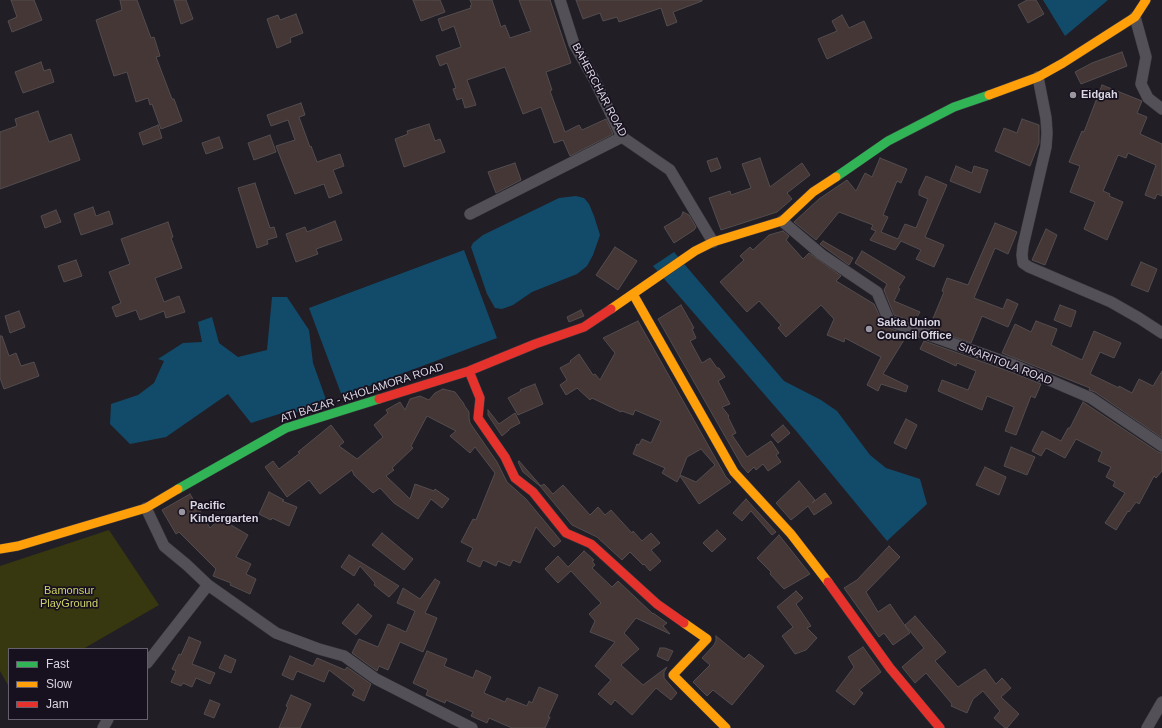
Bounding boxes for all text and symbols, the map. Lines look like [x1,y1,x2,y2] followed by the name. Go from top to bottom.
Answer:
[569,41,629,139] street label: BAHERCHAR ROAD
[1081,88,1118,102] place label: Eidgah
[1068,90,1078,100] marker: Eidgah
[877,316,952,342] place label: Sakta Union Council Office
[864,324,874,334] marker: Sakta Union Council Office
[956,340,1054,388] street label: SIKARITOLA ROAD
[279,360,445,426] street label: ATI BAZAR - KHOLAMORA ROAD
[190,499,258,525] place label: Pacific Kindergarten
[177,507,187,517] marker: Pacific Kindergarten
[40,584,98,610] park label: Bamonsur PlayGround
[8,648,148,720] legend
[46,657,69,671] text: Fast
[46,677,72,691] text: Slow
[46,697,69,711] text: Jam

